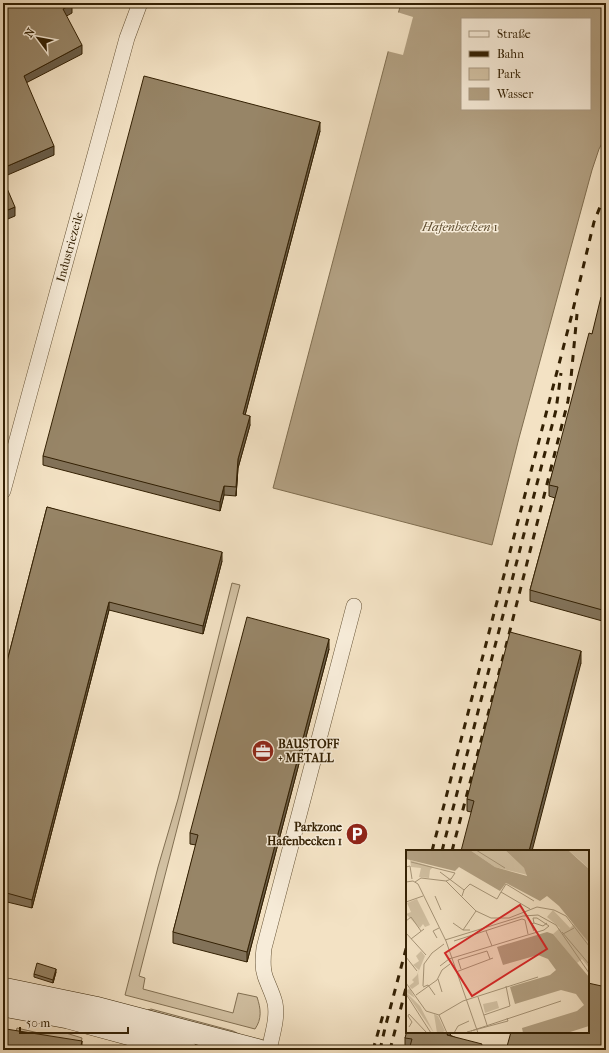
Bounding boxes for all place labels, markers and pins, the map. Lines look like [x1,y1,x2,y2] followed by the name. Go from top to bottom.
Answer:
[278,737,340,765] place label: BAUSTOFF + METALL
[250,738,276,764] office icon: BAUSTOFF + METALL
[267,820,342,848] place label: Parkzone Hafenbecken 1
[344,821,370,847] parking icon: Parkzone Hafenbecken 1

